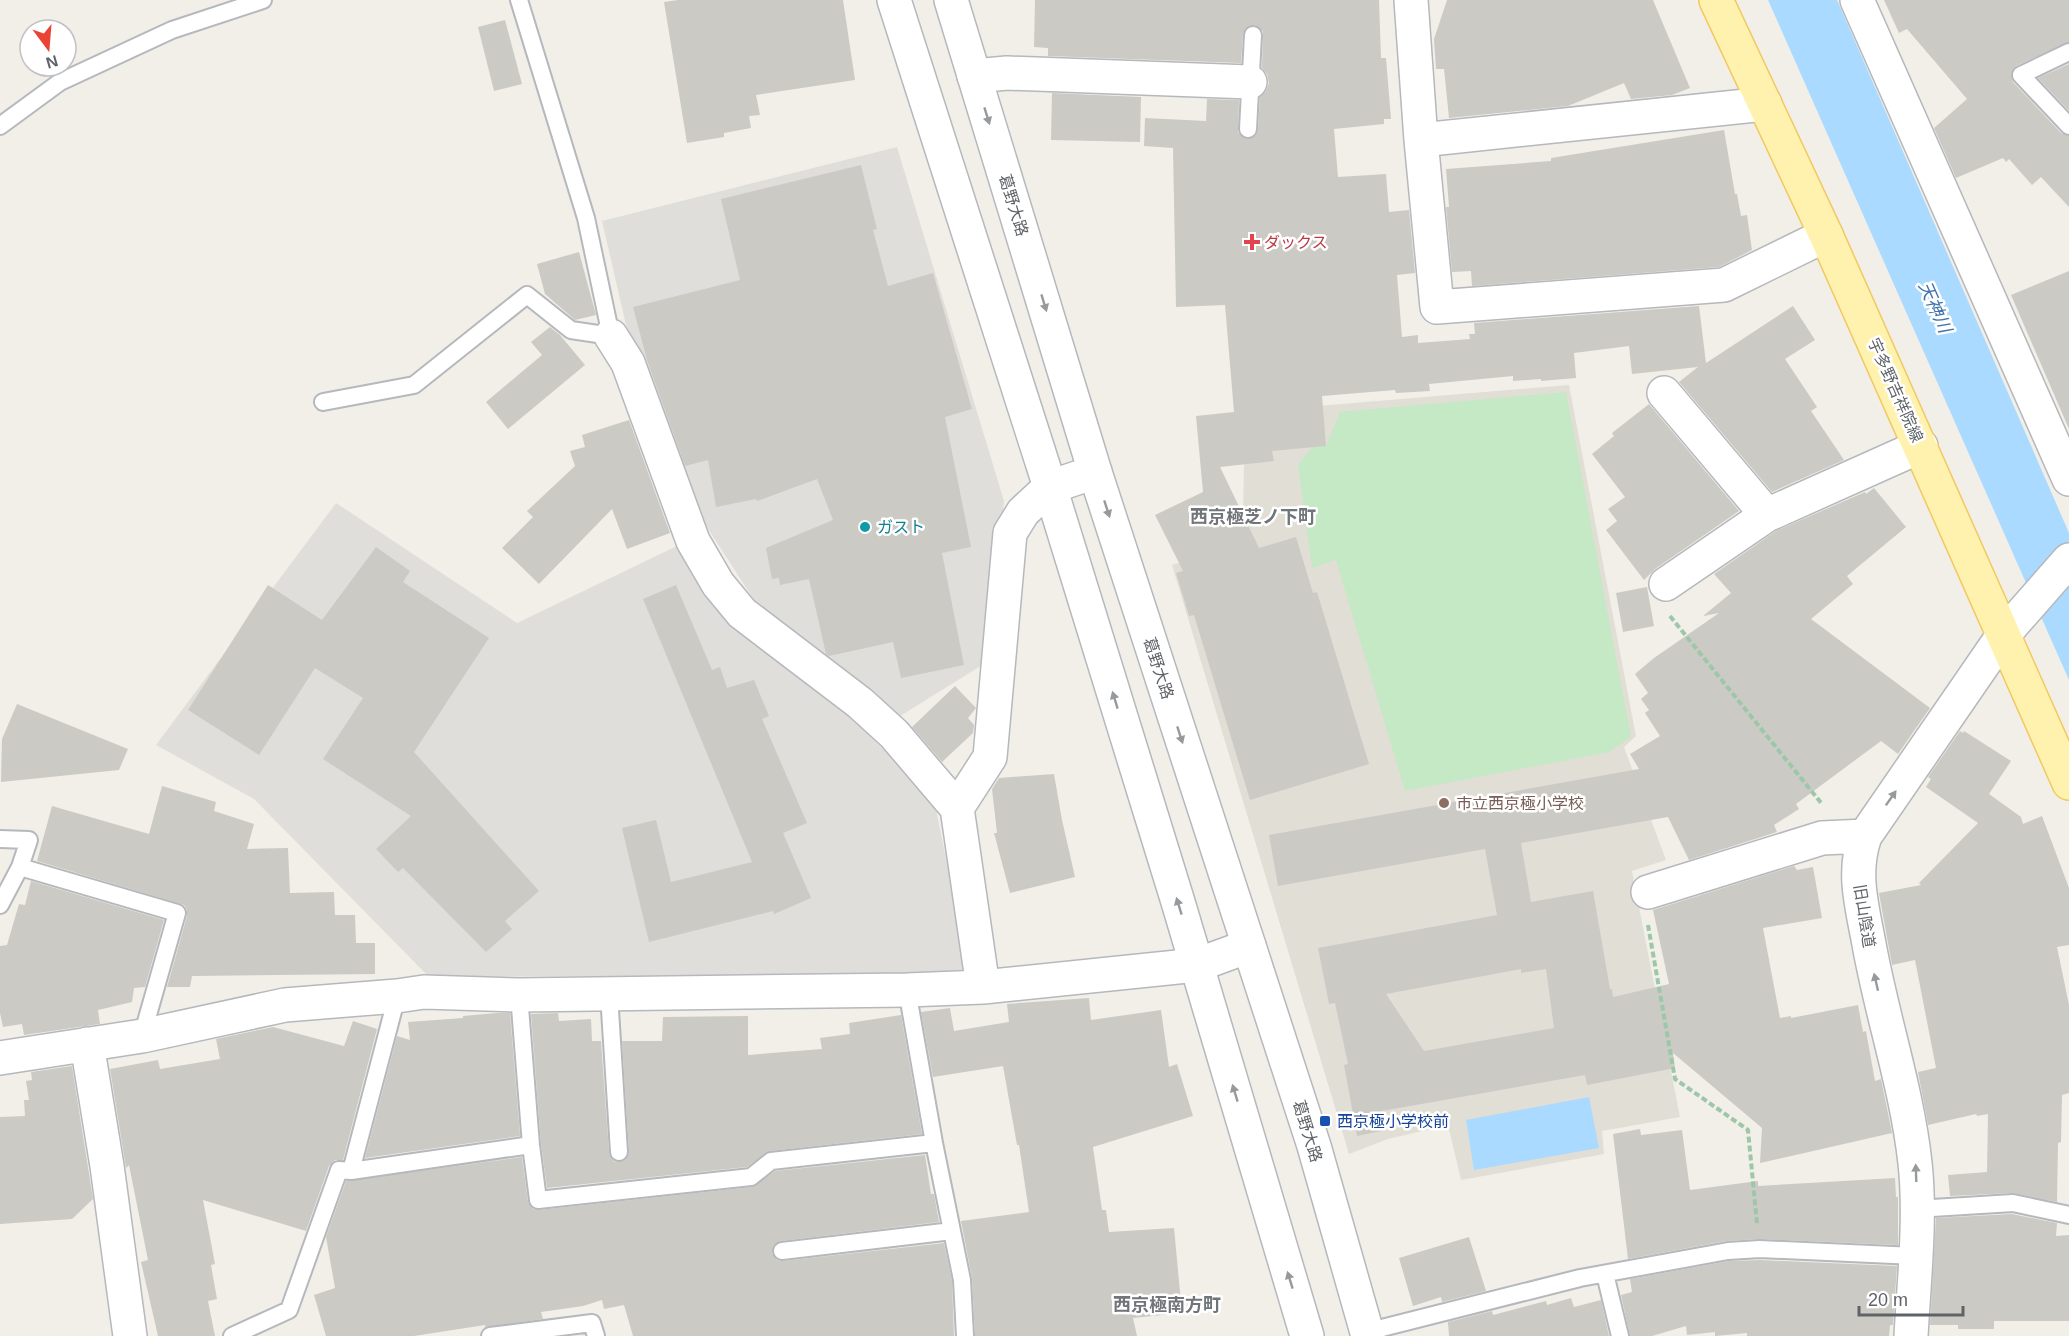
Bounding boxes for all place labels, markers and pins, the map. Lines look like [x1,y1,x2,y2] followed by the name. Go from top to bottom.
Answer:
[1264,234,1328,251] place label: ダックス
[1245,235,1259,249] marker: ダックス
[877,519,925,536] place label: ガスト
[858,520,872,534] marker: ガスト
[1456,795,1584,812] place label: 市立西京極小学校
[1437,796,1451,810] marker: 市立西京極小学校
[1337,1113,1449,1130] place label: 西京極小学校前
[1318,1114,1332,1128] marker: 西京極小学校前

